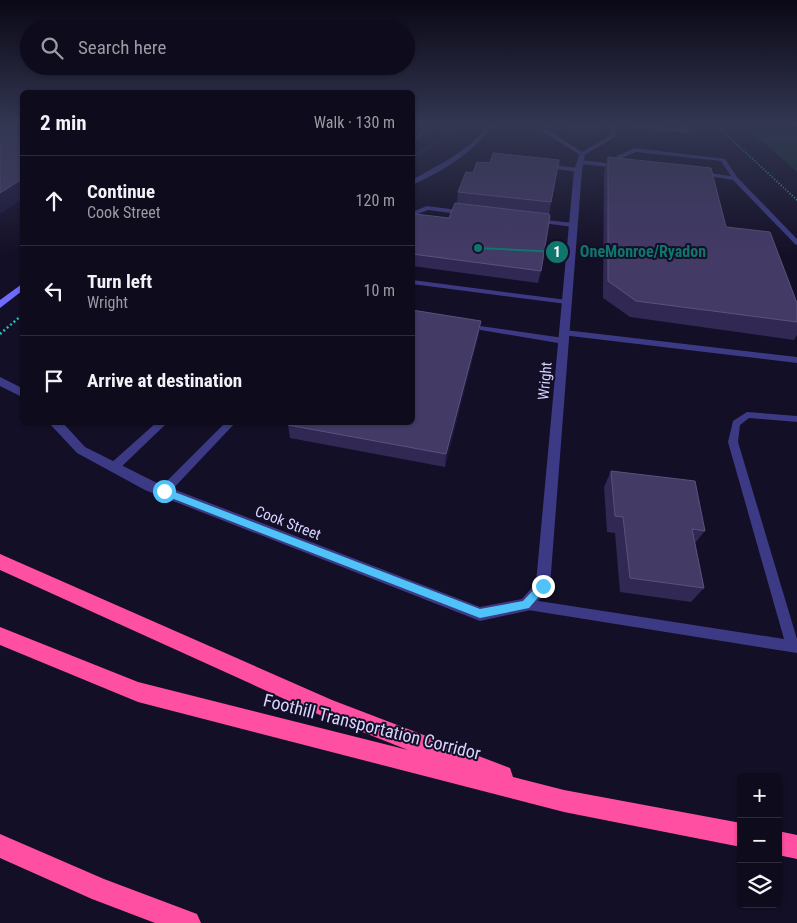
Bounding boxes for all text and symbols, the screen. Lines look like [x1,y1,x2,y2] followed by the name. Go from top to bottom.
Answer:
[20,20,415,75] search box
[38,34,66,62] icon: search
[78,36,166,59] text: Search here
[40,111,87,135] text: 2 min
[314,113,395,132] text: Walk · 130 m
[87,180,155,203] text: Continue
[40,187,68,215] icon: ahead
[356,191,395,210] text: 120 m
[87,203,161,222] text: Cook Street
[545,236,716,267] callout: OneMonroe/Ryadon
[580,242,706,261] text: OneMonroe/Ryadon
[553,243,561,261] text: 1
[87,270,152,293] text: Turn left
[40,277,68,305] icon: left
[363,281,395,300] text: 10 m
[87,293,128,312] text: Wright
[534,361,556,401] street label: Wright
[40,367,68,395] icon: arrive
[87,369,242,392] text: Arrive at destination
[153,480,176,503] route start
[253,502,323,544] street label: Cook Street
[532,575,555,598] route end
[261,689,483,764] street label: Foothill Transportation Corridor
[737,773,782,908] map controls
[737,773,782,818] button: +
[737,818,782,863] button: −
[737,863,782,908] button: layers

